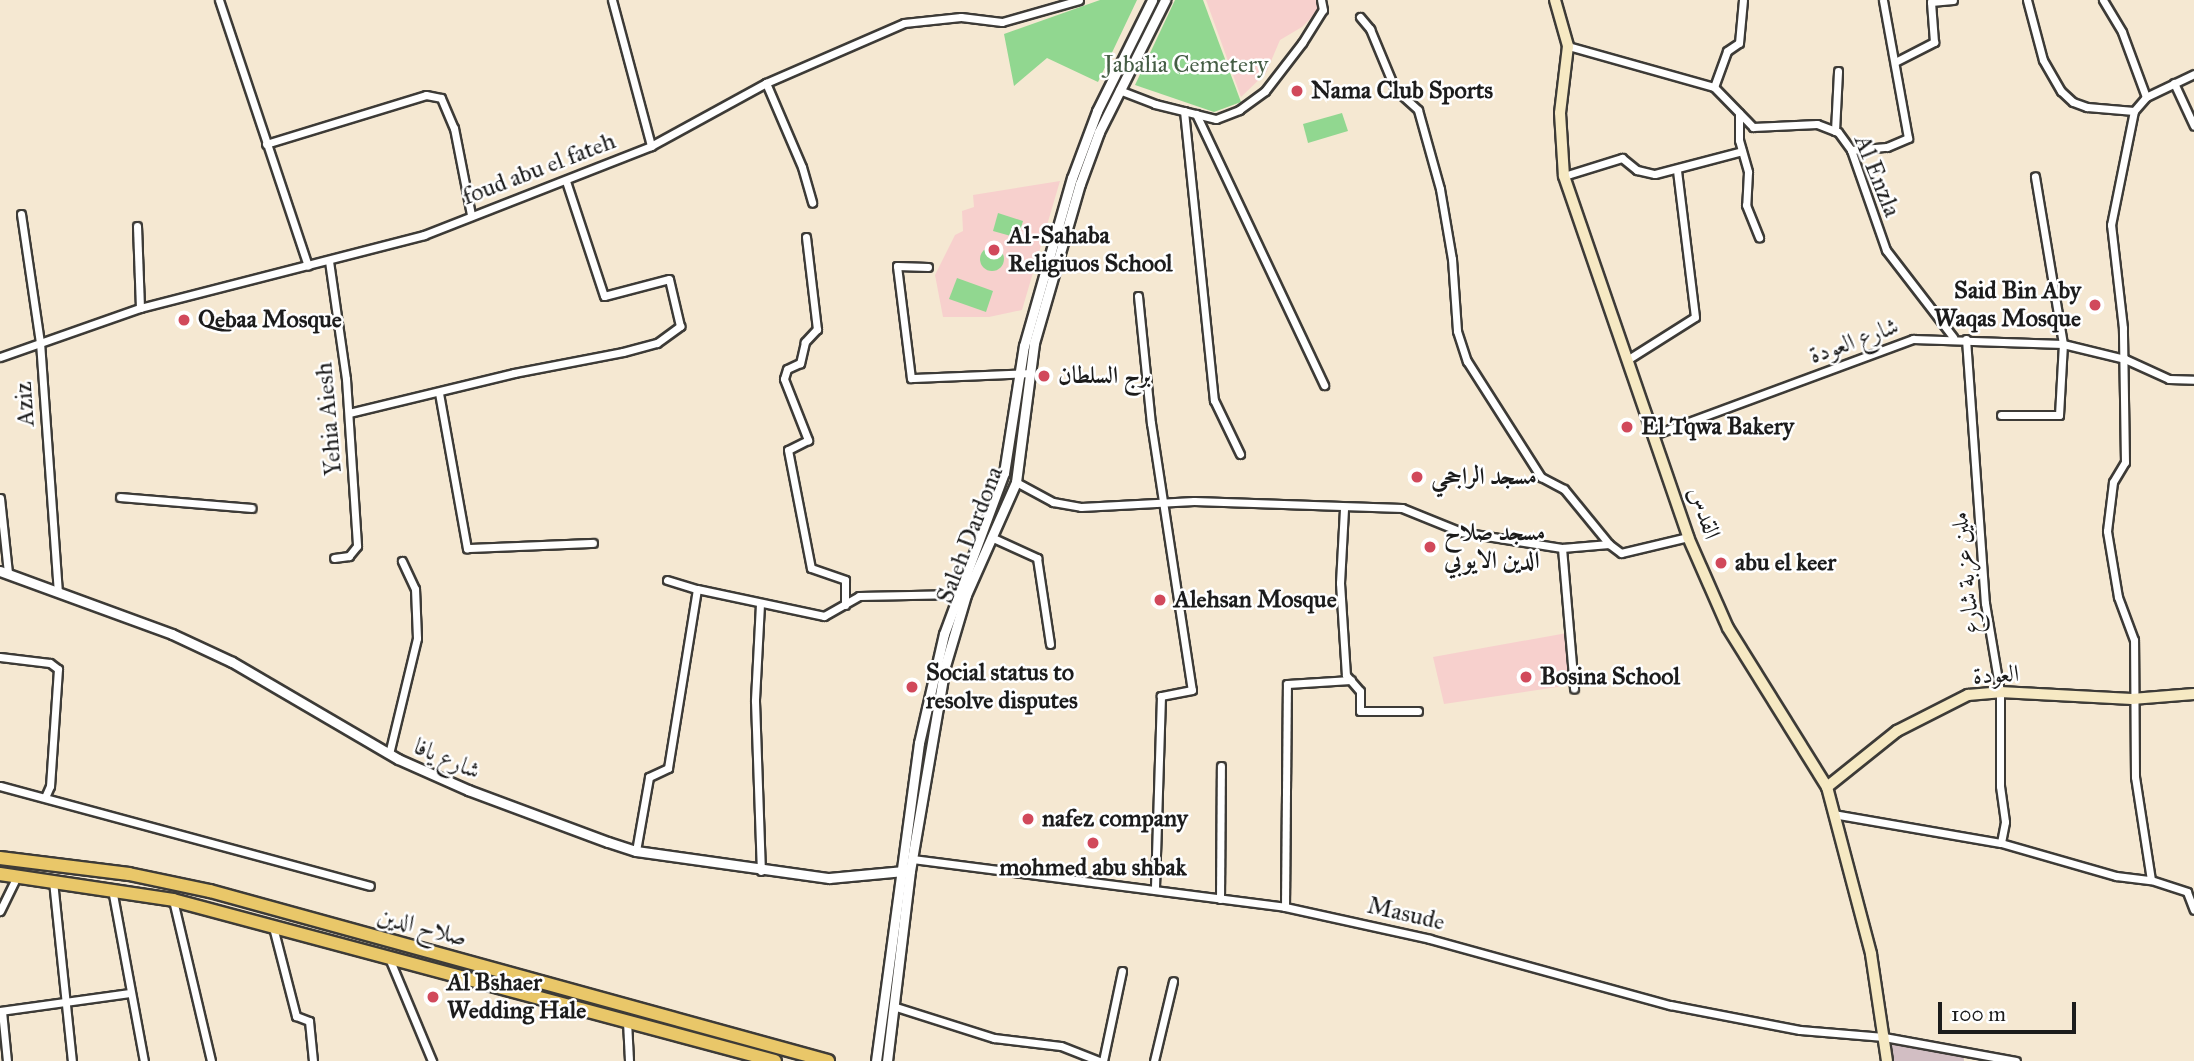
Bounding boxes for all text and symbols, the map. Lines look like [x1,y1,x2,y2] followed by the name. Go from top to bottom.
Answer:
[1104,51,1268,79] park label: Jabalia Cemetery
[1311,77,1493,105] place label: Nama Club Sports
[1289,83,1305,99] marker: Nama Club Sports
[458,127,620,211] street label: foud abu el fateh
[1848,131,1906,221] street label: Al Enzla
[1008,222,1173,278] place label: Al-Sahaba Religiuos School
[986,242,1002,258] marker: Al-Sahaba Religiuos School
[1934,277,2081,333] place label: Said Bin Aby Waqas Mosque
[2087,297,2103,313] marker: Said Bin Aby Waqas Mosque
[198,306,342,334] place label: Qebaa Mosque
[176,312,192,328] marker: Qebaa Mosque
[1805,312,1903,370] street label: شارع العودة
[310,361,348,477] street label: Yehia Aiesh
[1058,362,1151,390] place label: برج السلطان
[1036,368,1052,384] marker: برج السلطان
[9,381,41,427] street label: Aziz
[1641,413,1794,441] place label: El Tqwa Bakery
[1619,419,1635,435] marker: El Tqwa Bakery
[931,463,1009,607] street label: Saleh Dardona
[1431,463,1537,491] place label: مسجد الراجحي
[1409,469,1425,485] marker: مسجد الراجحي
[1682,483,1726,543] street label: القدس
[1945,510,1987,636] street label: ملين عزبة شارع
[1444,519,1545,575] place label: مسجد صلاح الدين الايوبي
[1422,539,1438,555] marker: مسجد صلاح الدين الايوبي
[1735,549,1836,577] place label: abu el keer
[1713,555,1729,571] marker: abu el keer
[1174,586,1337,614] place label: Alehsan Mosque
[1152,592,1168,608] marker: Alehsan Mosque
[926,659,1078,715] place label: Social status to resolve disputes
[1972,659,2020,691] street label: العودة
[1540,663,1680,691] place label: Bosina School
[1518,669,1534,685] marker: Bosina School
[904,679,920,695] marker: Social status to resolve disputes
[409,732,485,786] street label: شارع يافا
[1042,805,1188,833] place label: nafez company
[1020,811,1036,827] marker: nafez company
[1085,835,1101,851] marker: mohmed abu shbak
[999,854,1187,882] place label: mohmed abu shbak
[1365,891,1447,937] street label: Masude
[374,901,470,953] street label: صلاح الدين
[447,969,586,1025] place label: Al Bshaer Wedding Hale
[1942,988,2080,1032] scale bar
[425,989,441,1005] marker: Al Bshaer Wedding Hale
[1951,1001,2006,1027] text: 100 m

